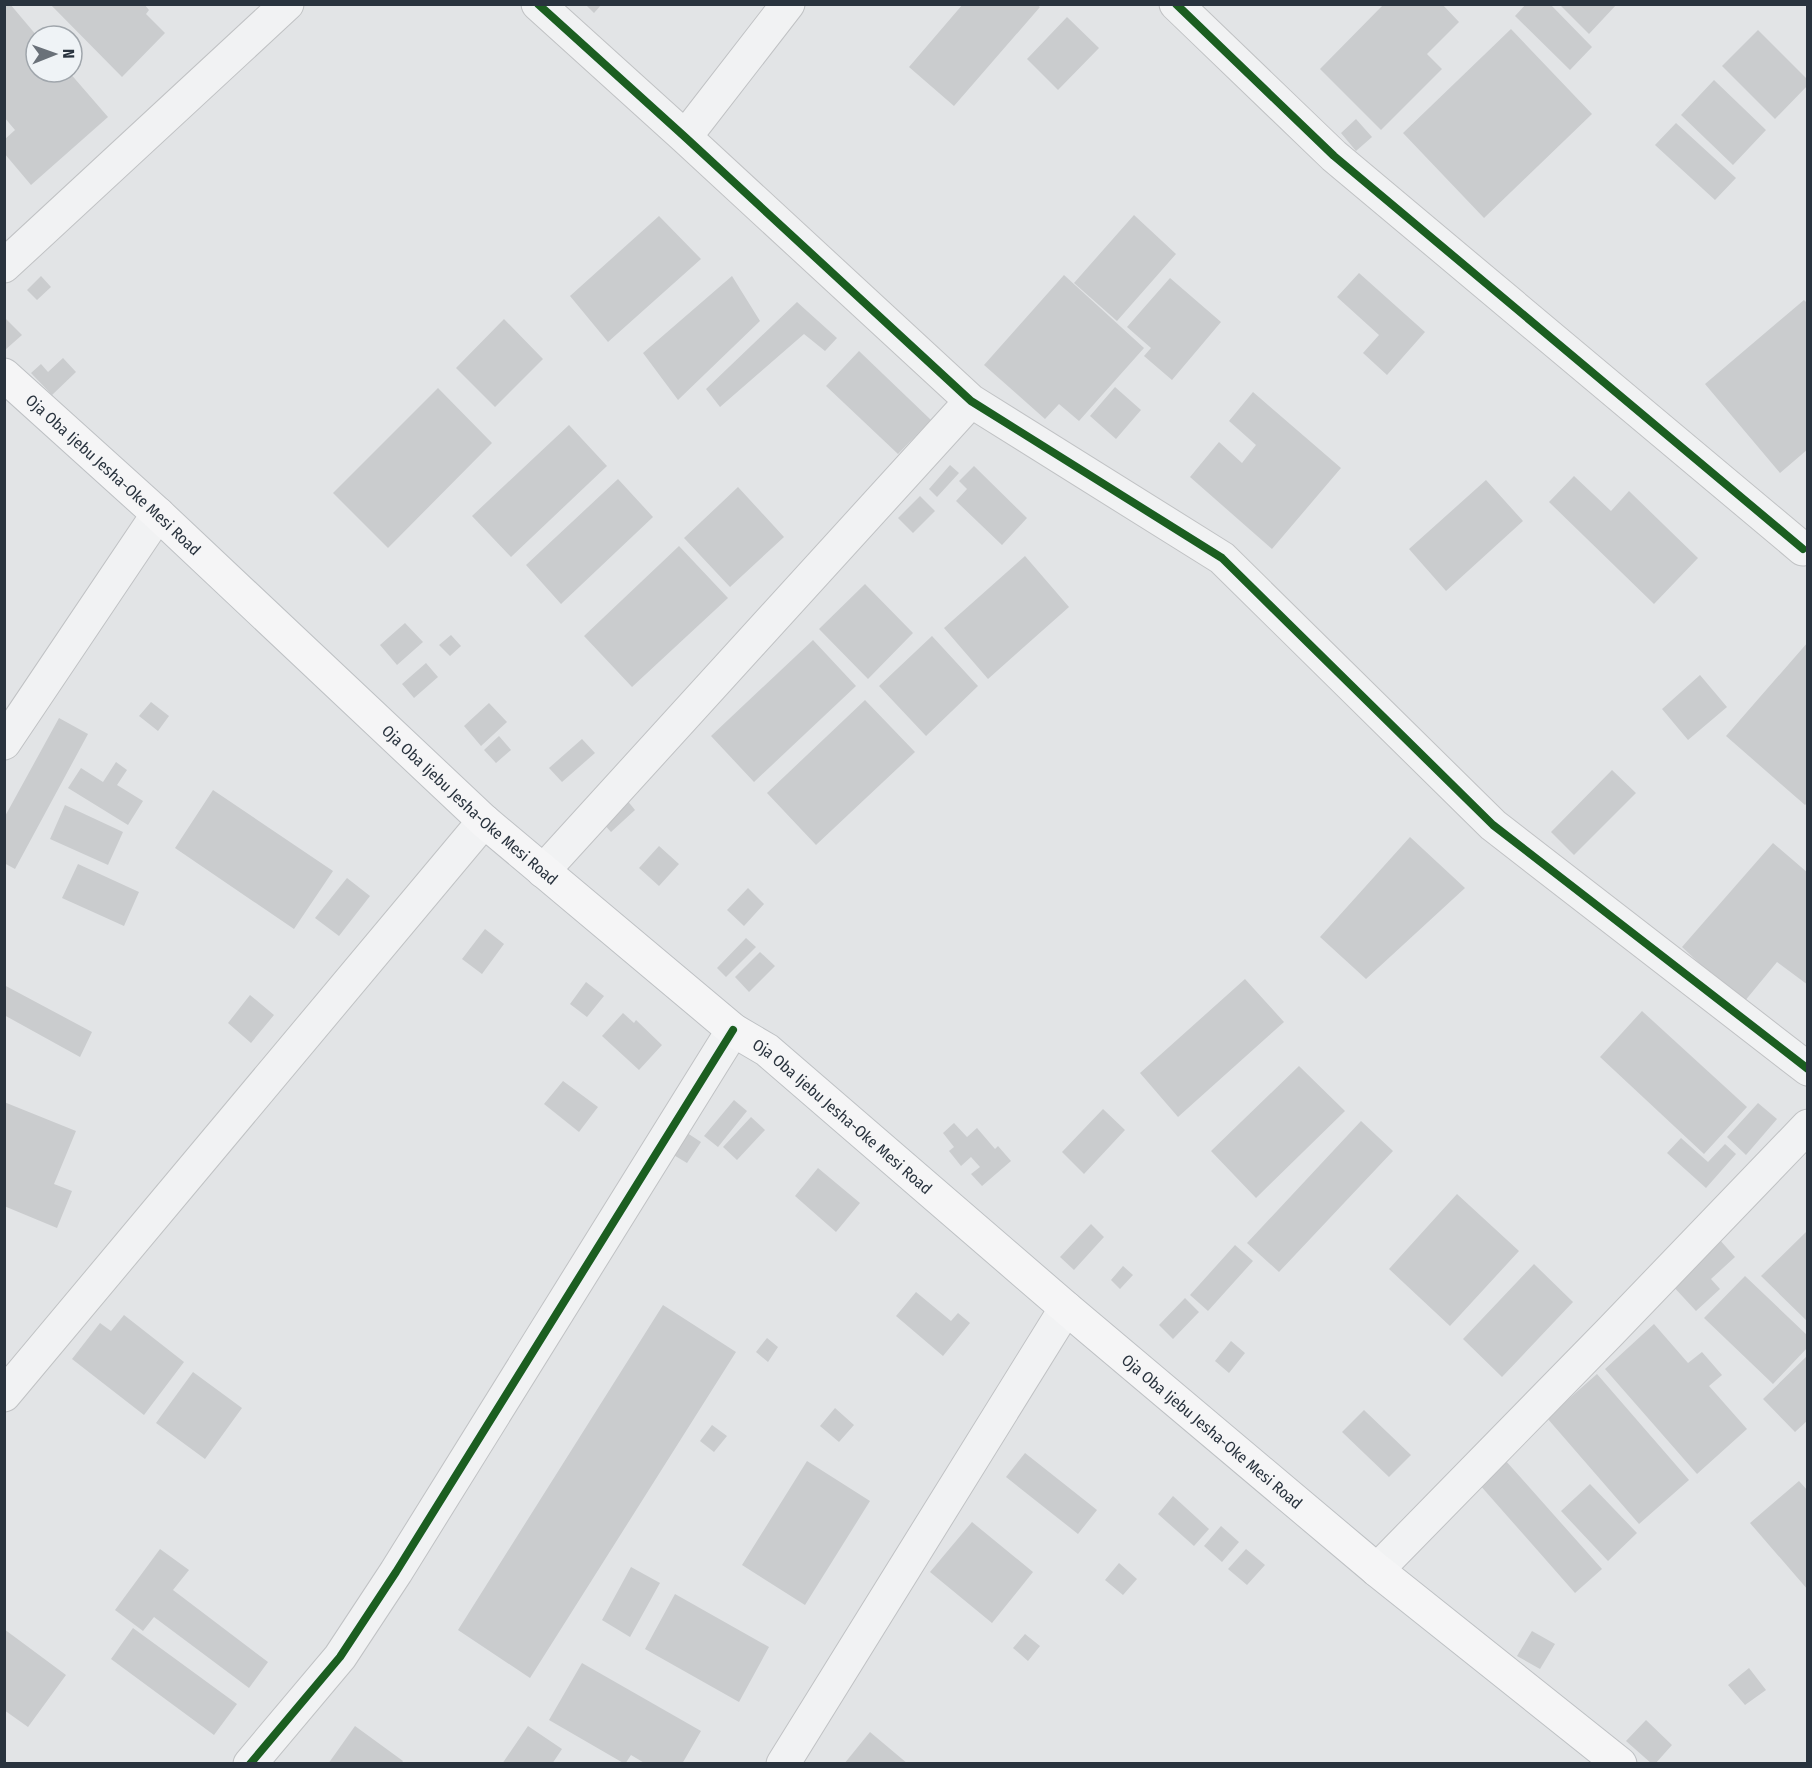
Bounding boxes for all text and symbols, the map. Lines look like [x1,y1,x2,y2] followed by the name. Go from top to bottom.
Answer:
[24,24,84,84] north arrow
[59,49,78,59] text: N
[22,390,205,559] street label: Oja Oba Ijebu Jesha-Oke Mesi Road
[378,721,562,889] street label: Oja Oba Ijebu Jesha-Oke Mesi Road
[749,1034,936,1198] street label: Oja Oba Ijebu Jesha-Oke Mesi Road
[1118,1350,1306,1513] street label: Oja Oba Ijebu Jesha-Oke Mesi Road

